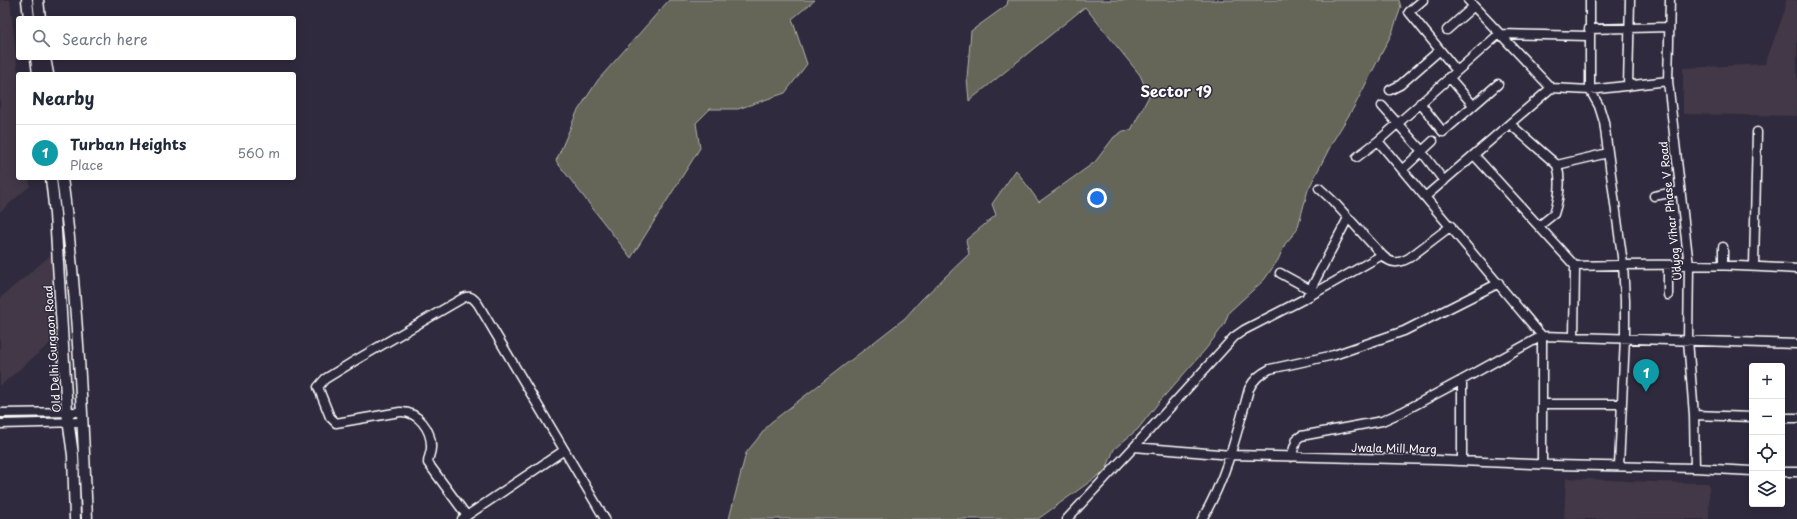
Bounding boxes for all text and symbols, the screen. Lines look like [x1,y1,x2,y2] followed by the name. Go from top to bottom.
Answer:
[16,16,296,60] search box
[30,27,52,49] icon: search
[62,27,148,50] text: Search here
[1140,79,1212,102] district label: Sector 19
[32,85,94,111] text: Nearby
[70,132,186,155] text: Turban Heights
[1654,140,1686,282] street label: Udyog Vihar Phase V Road
[42,143,48,162] text: 1
[238,143,280,162] text: 560 m
[70,155,103,174] text: Place
[1087,188,1107,208] your location
[39,285,65,413] street label: Old Delhi Gurgaon Road
[1633,359,1659,392] pin: 1
[1749,363,1785,507] map controls
[1749,363,1785,399] button: +
[1749,399,1785,435] button: −
[1749,435,1785,471] button: locate
[1351,439,1437,457] street label: Jwala Mill Marg
[1749,471,1785,507] button: layers

